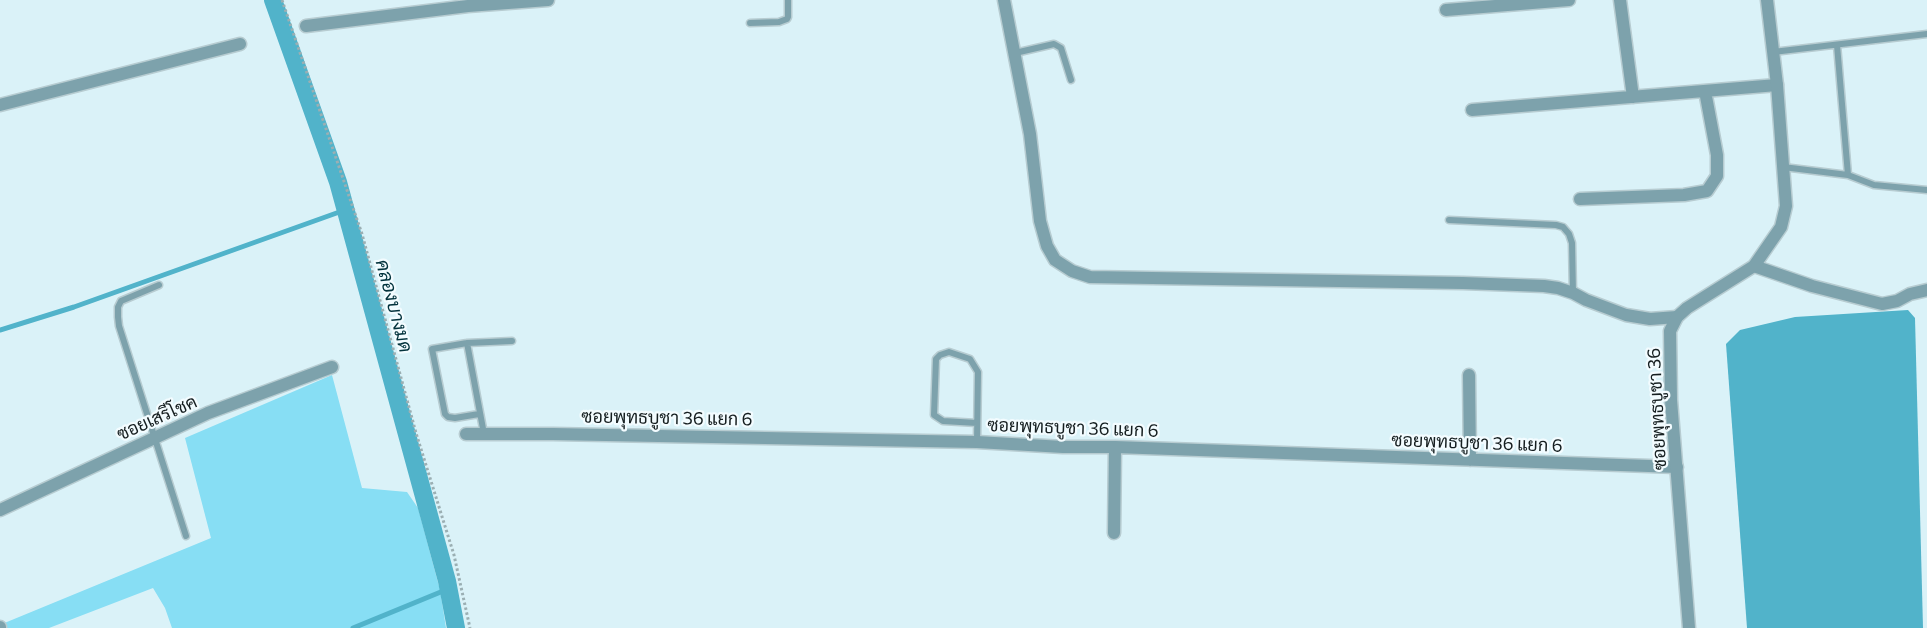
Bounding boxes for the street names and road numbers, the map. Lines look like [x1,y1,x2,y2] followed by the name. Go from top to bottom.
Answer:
[1643,347,1671,471] street label: ซอยพุทธบูชา 36
[114,391,200,445] street label: ซอยเสรีโชค
[581,406,753,430] street label: ซอยพุทธบูชา 36 แยก 6
[987,414,1159,442] street label: ซอยพุทธบูชา 36 แยก 6
[1391,429,1563,457] street label: ซอยพุทธบูชา 36 แยก 6

